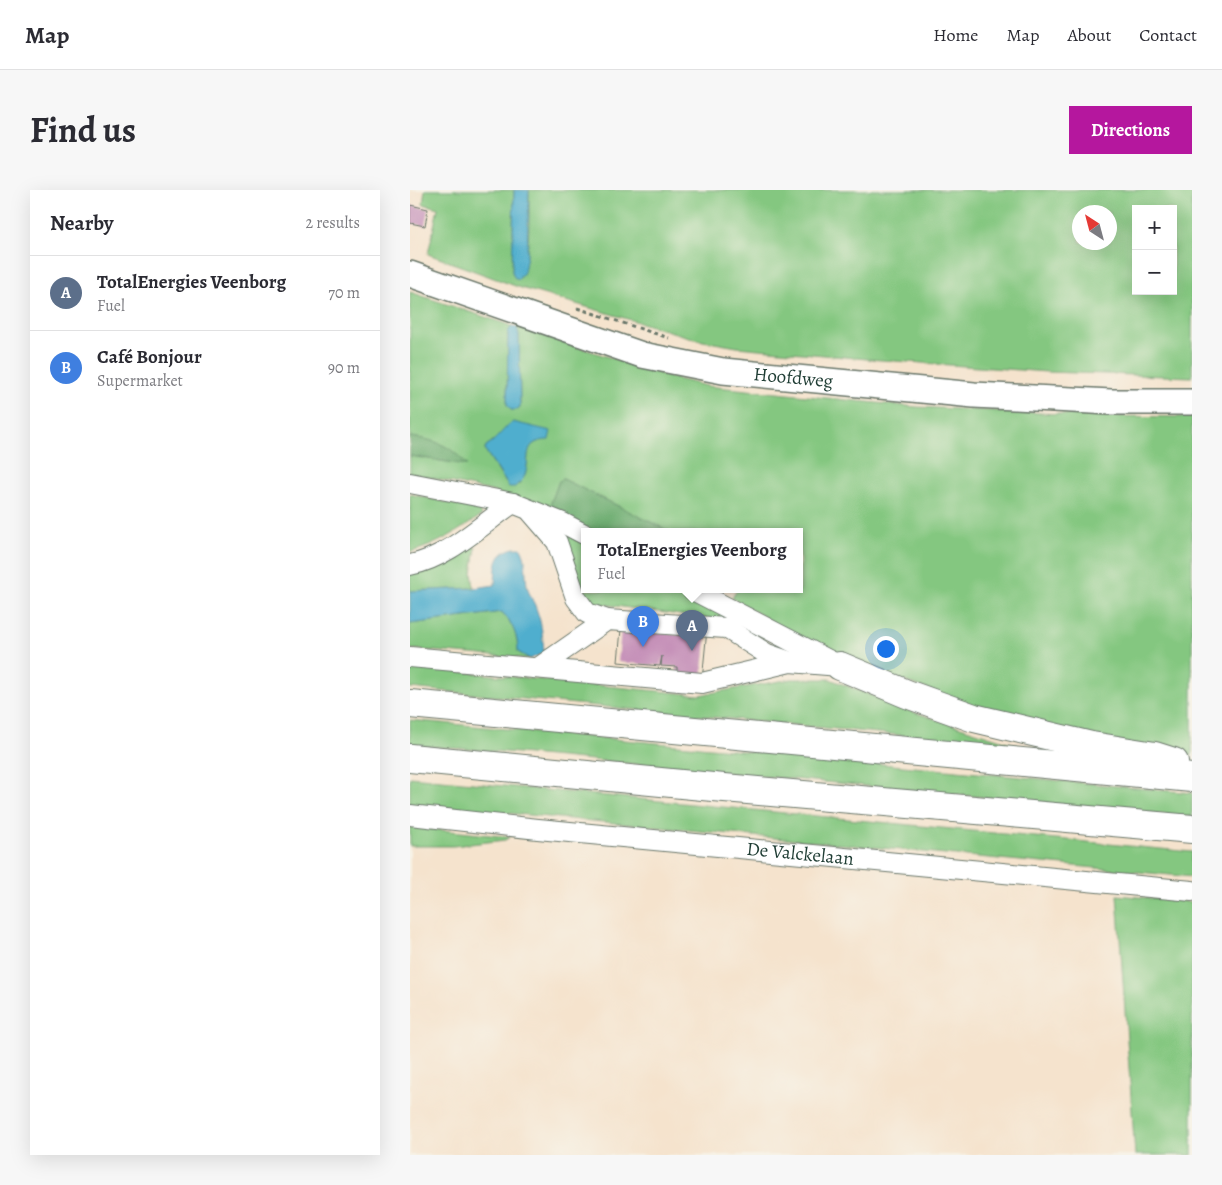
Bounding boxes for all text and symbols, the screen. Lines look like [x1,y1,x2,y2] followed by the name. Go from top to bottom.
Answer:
[25,19,69,51] text: Map
[933,23,978,47] text: Home
[1006,23,1039,47] text: Map
[1067,23,1111,47] text: About
[1139,23,1197,47] text: Contact
[30,106,136,154] text: Find us
[1069,106,1192,154] button: Directions
[1072,205,1117,250] north arrow
[1132,205,1177,295] map controls
[1132,205,1177,250] button: +
[50,209,113,237] text: Nearby
[305,212,360,234] text: 2 results
[1132,250,1177,295] button: −
[97,269,286,295] text: TotalEnergies Veenborg
[61,282,71,304] text: A
[328,282,360,304] text: 70 m
[97,295,125,317] text: Fuel
[97,344,202,370] text: Café Bonjour
[61,357,71,379] text: B
[328,357,360,379] text: 90 m
[752,361,835,395] street label: Hoofdweg
[97,370,183,392] text: Supermarket
[581,528,803,593] popup
[597,537,787,563] text: TotalEnergies Veenborg
[597,563,625,585] text: Fuel
[627,606,659,647] pin: B
[676,610,708,651] pin: A
[873,636,899,662] your location
[745,836,855,872] street label: De Valckelaan

